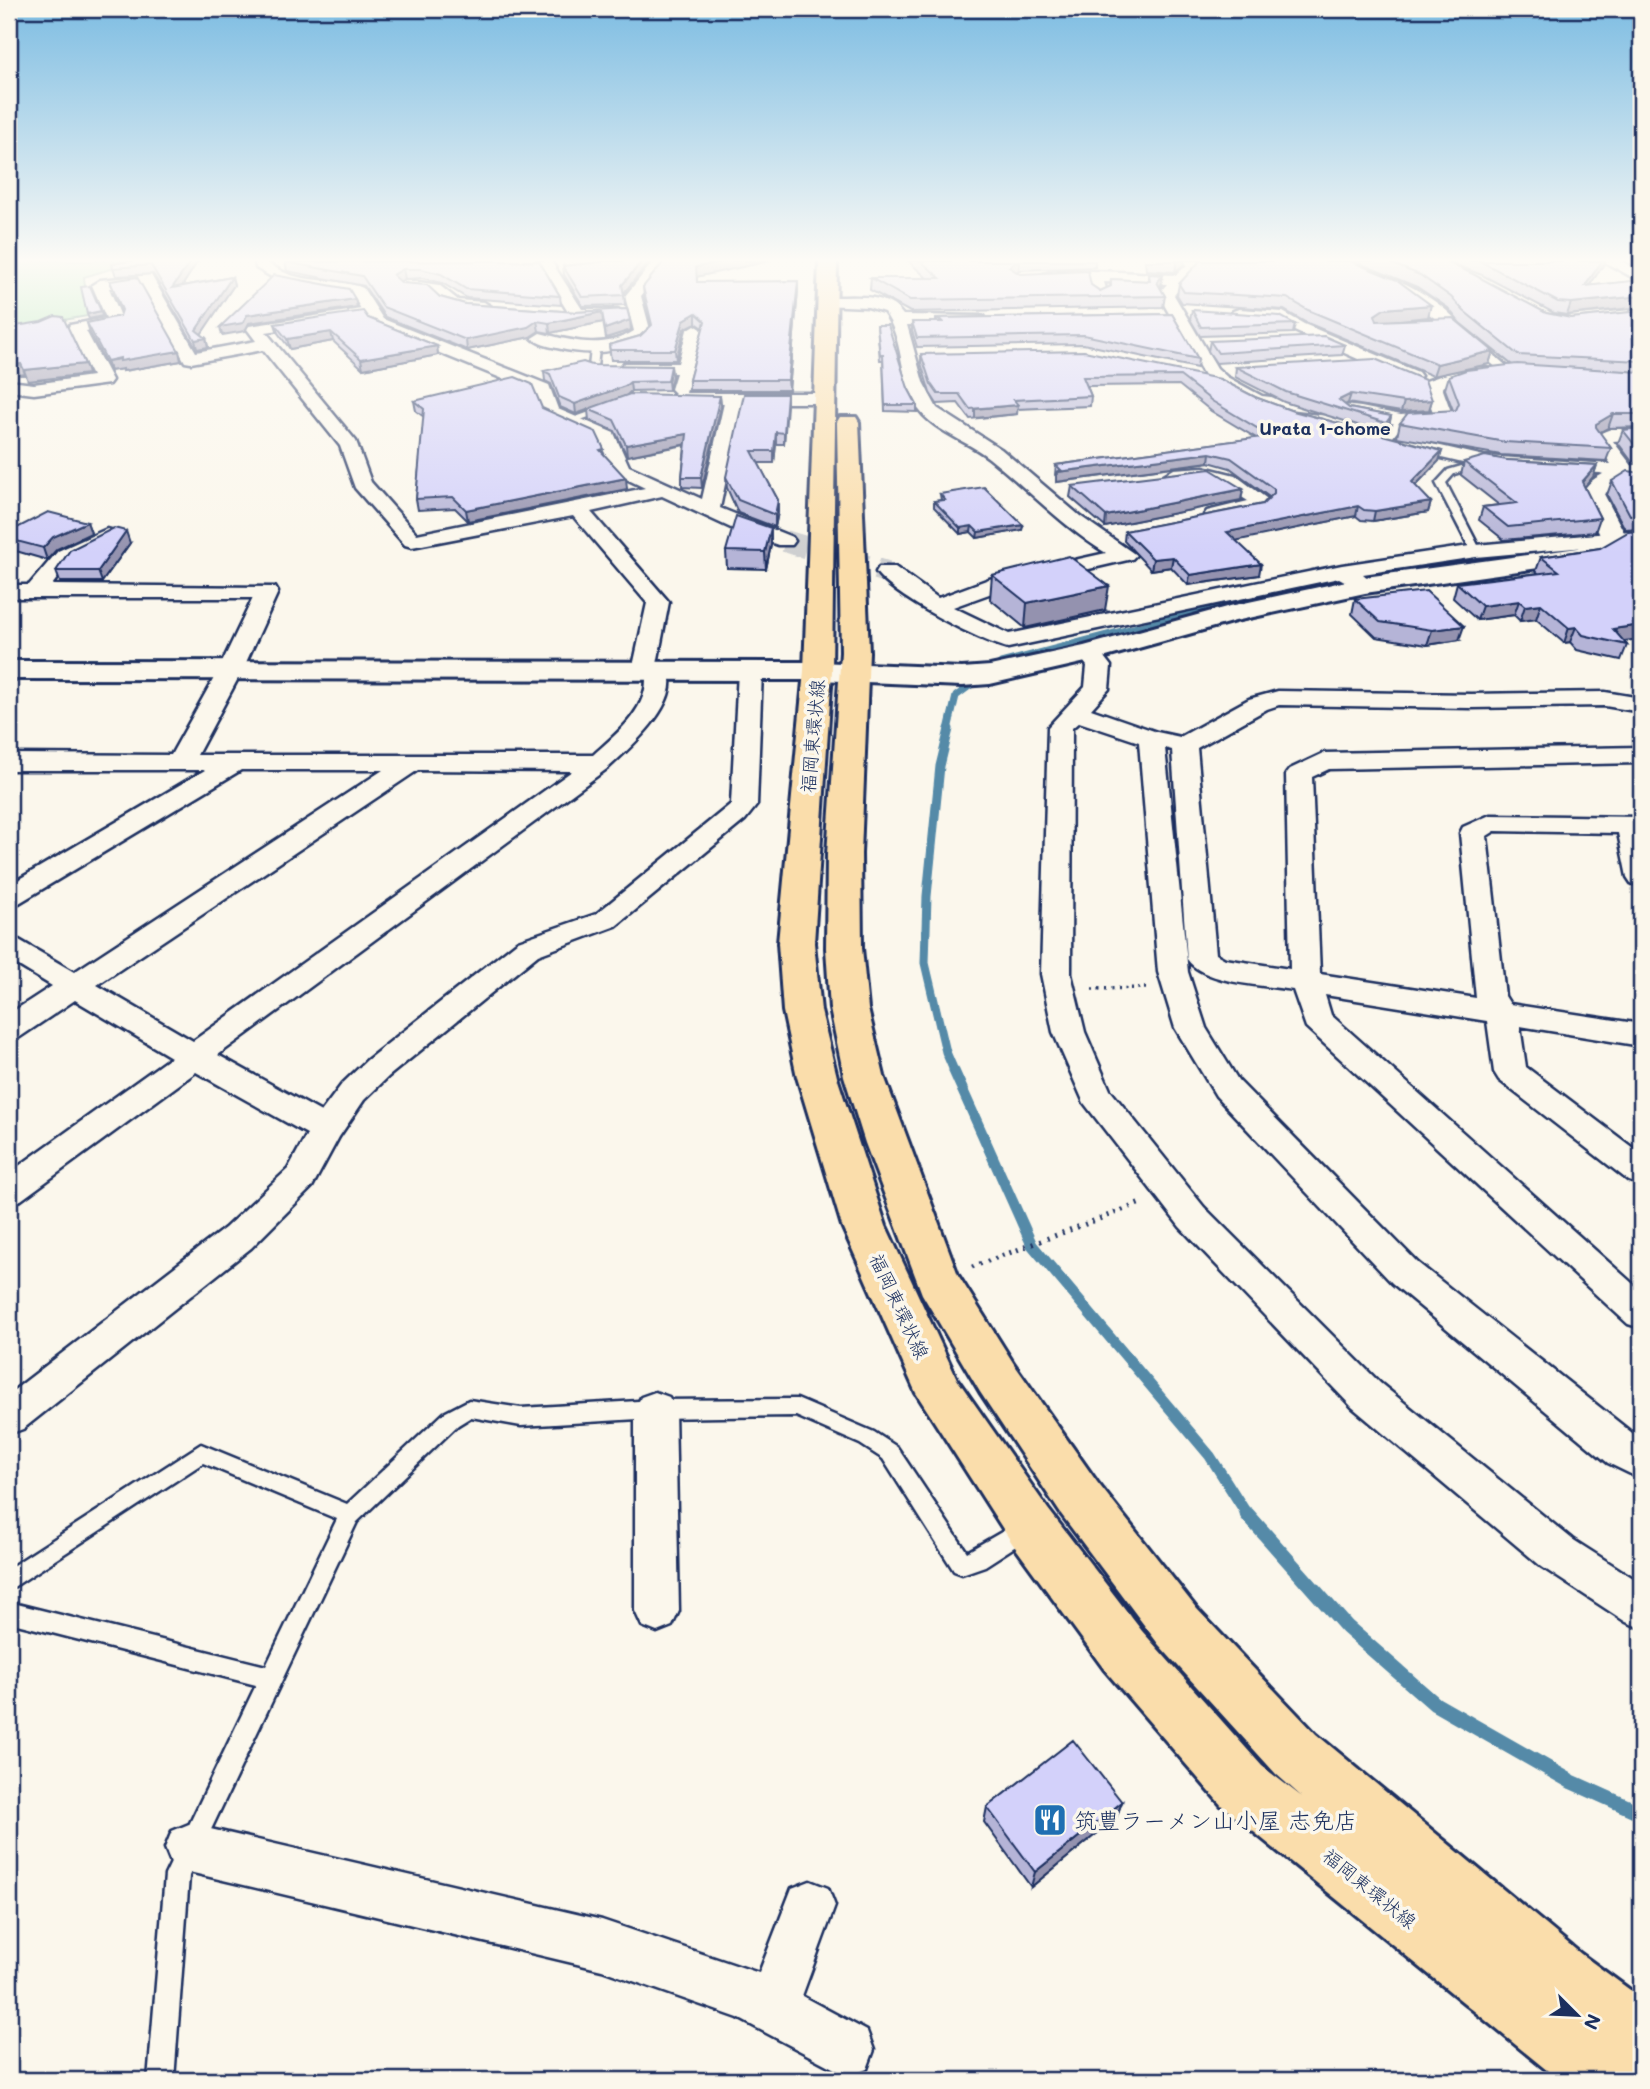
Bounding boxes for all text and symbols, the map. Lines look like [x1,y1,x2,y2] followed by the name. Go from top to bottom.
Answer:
[1259,416,1391,440] district label: Urata 1-chome
[795,678,829,794] street label: 福岡東環状線
[865,1249,935,1363] street label: 福岡東環状線
[1031,1801,1069,1839] restaurant icon: 筑豊ラーメン山小屋 志免店
[1074,1805,1357,1835] place label: 筑豊ラーメン山小屋 志免店
[1318,1842,1422,1934] street label: 福岡東環状線
[1542,1980,1612,2050] north arrow
[1579,2010,1607,2034] text: N

